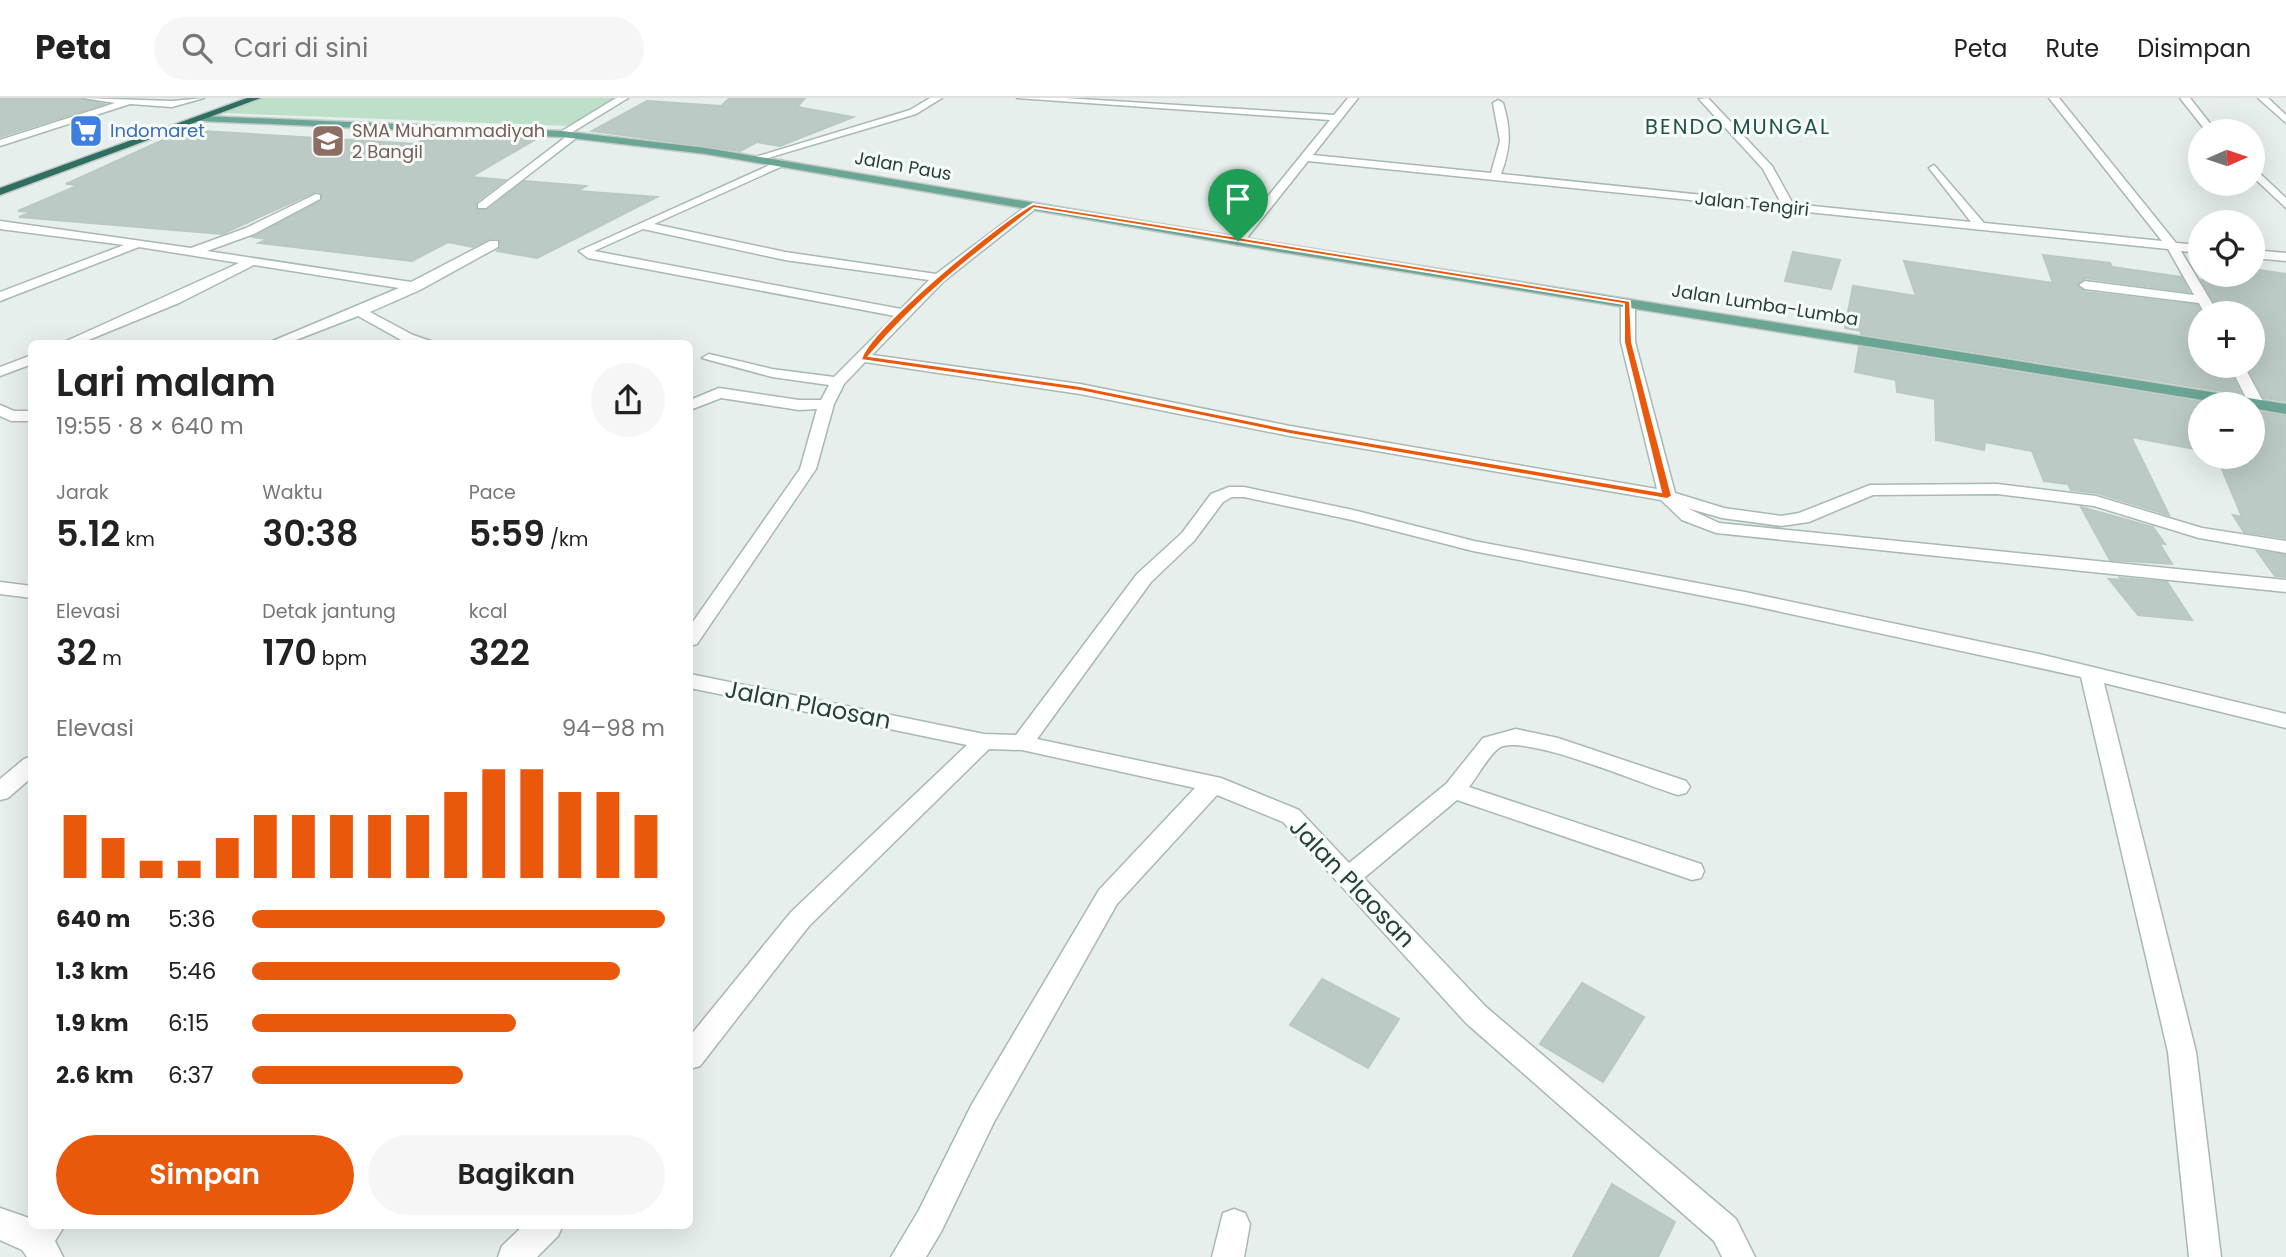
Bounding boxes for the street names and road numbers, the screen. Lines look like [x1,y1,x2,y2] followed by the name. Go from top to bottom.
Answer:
[853,145,954,186] street label: Jalan Paus
[1694,185,1810,222] street label: Jalan Tengiri
[1670,277,1860,332] street label: Jalan Lumba-Lumba
[722,672,894,737] street label: Jalan Plaosan
[1282,811,1423,955] street label: Jalan Plaosan

